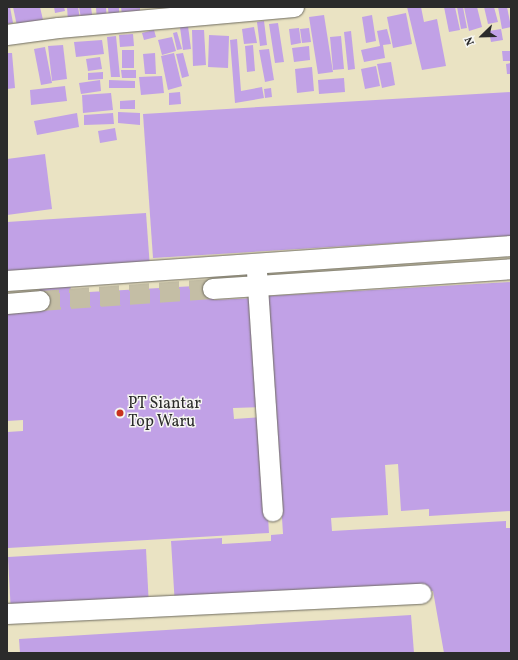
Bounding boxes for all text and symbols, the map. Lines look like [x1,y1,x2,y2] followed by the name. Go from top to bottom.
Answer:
[462,16,502,56] north arrow
[462,34,479,47] text: N
[128,394,201,432] place label: PT Siantar Top Waru
[115,408,125,418] marker: PT Siantar Top Waru

